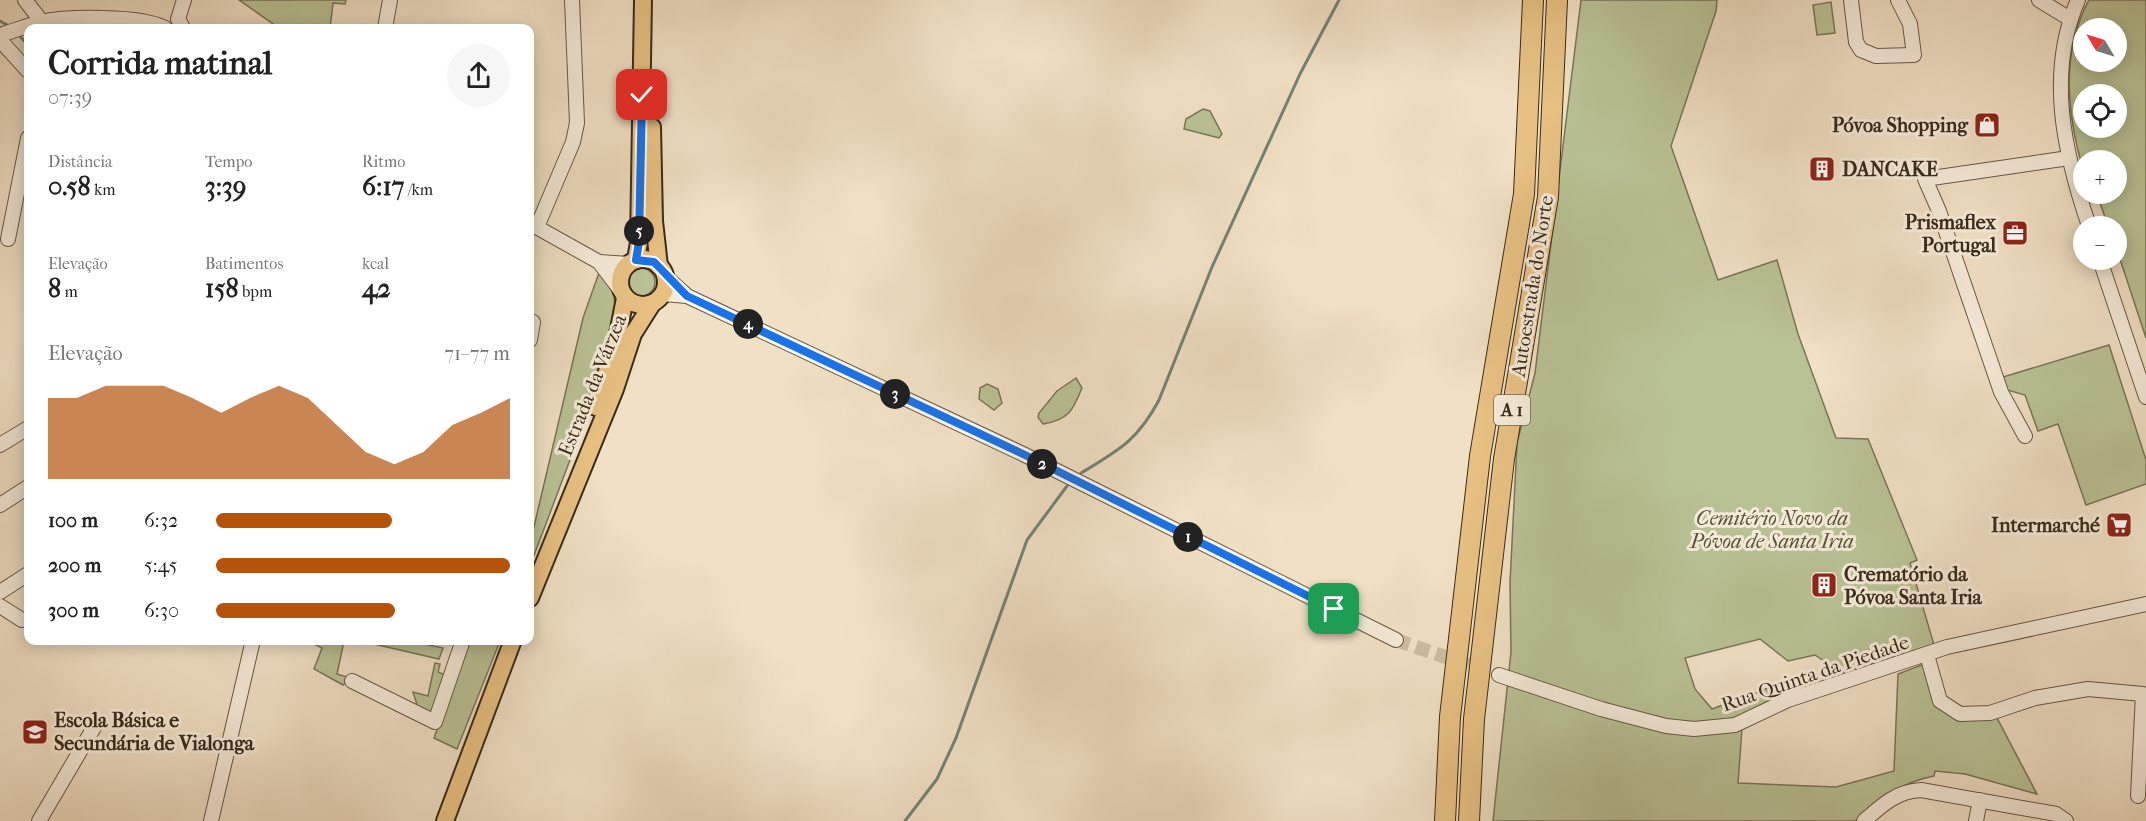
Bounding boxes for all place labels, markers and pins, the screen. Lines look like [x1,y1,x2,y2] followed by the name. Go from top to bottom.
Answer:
[616,69,667,120] pin
[1972,110,2002,140] shop icon: Póvoa Shopping
[1832,114,1969,137] place label: Póvoa Shopping
[1807,154,1837,184] building icon: DANCAKE
[1842,158,1938,181] place label: DANCAKE
[1905,211,1997,257] place label: Prismaflex Portugal
[624,216,654,246] pin: 5
[2000,218,2030,248] office icon: Prismaflex Portugal
[733,309,763,339] pin: 4
[880,379,910,409] pin: 3
[1027,449,1057,479] pin: 2
[2104,510,2134,540] supermarket icon: Intermarché
[1991,514,2100,537] place label: Intermarché
[1173,522,1203,552] pin: 1
[1844,563,1983,609] place label: Crematório da Póvoa Santa Iria
[1809,570,1839,600] building icon: Crematório da Póvoa Santa Iria
[1308,583,1359,634] pin
[54,709,255,755] place label: Escola Básica e Secundária de Vialonga
[20,717,50,747] school or university icon: Escola Básica e Secundária de Vialonga

